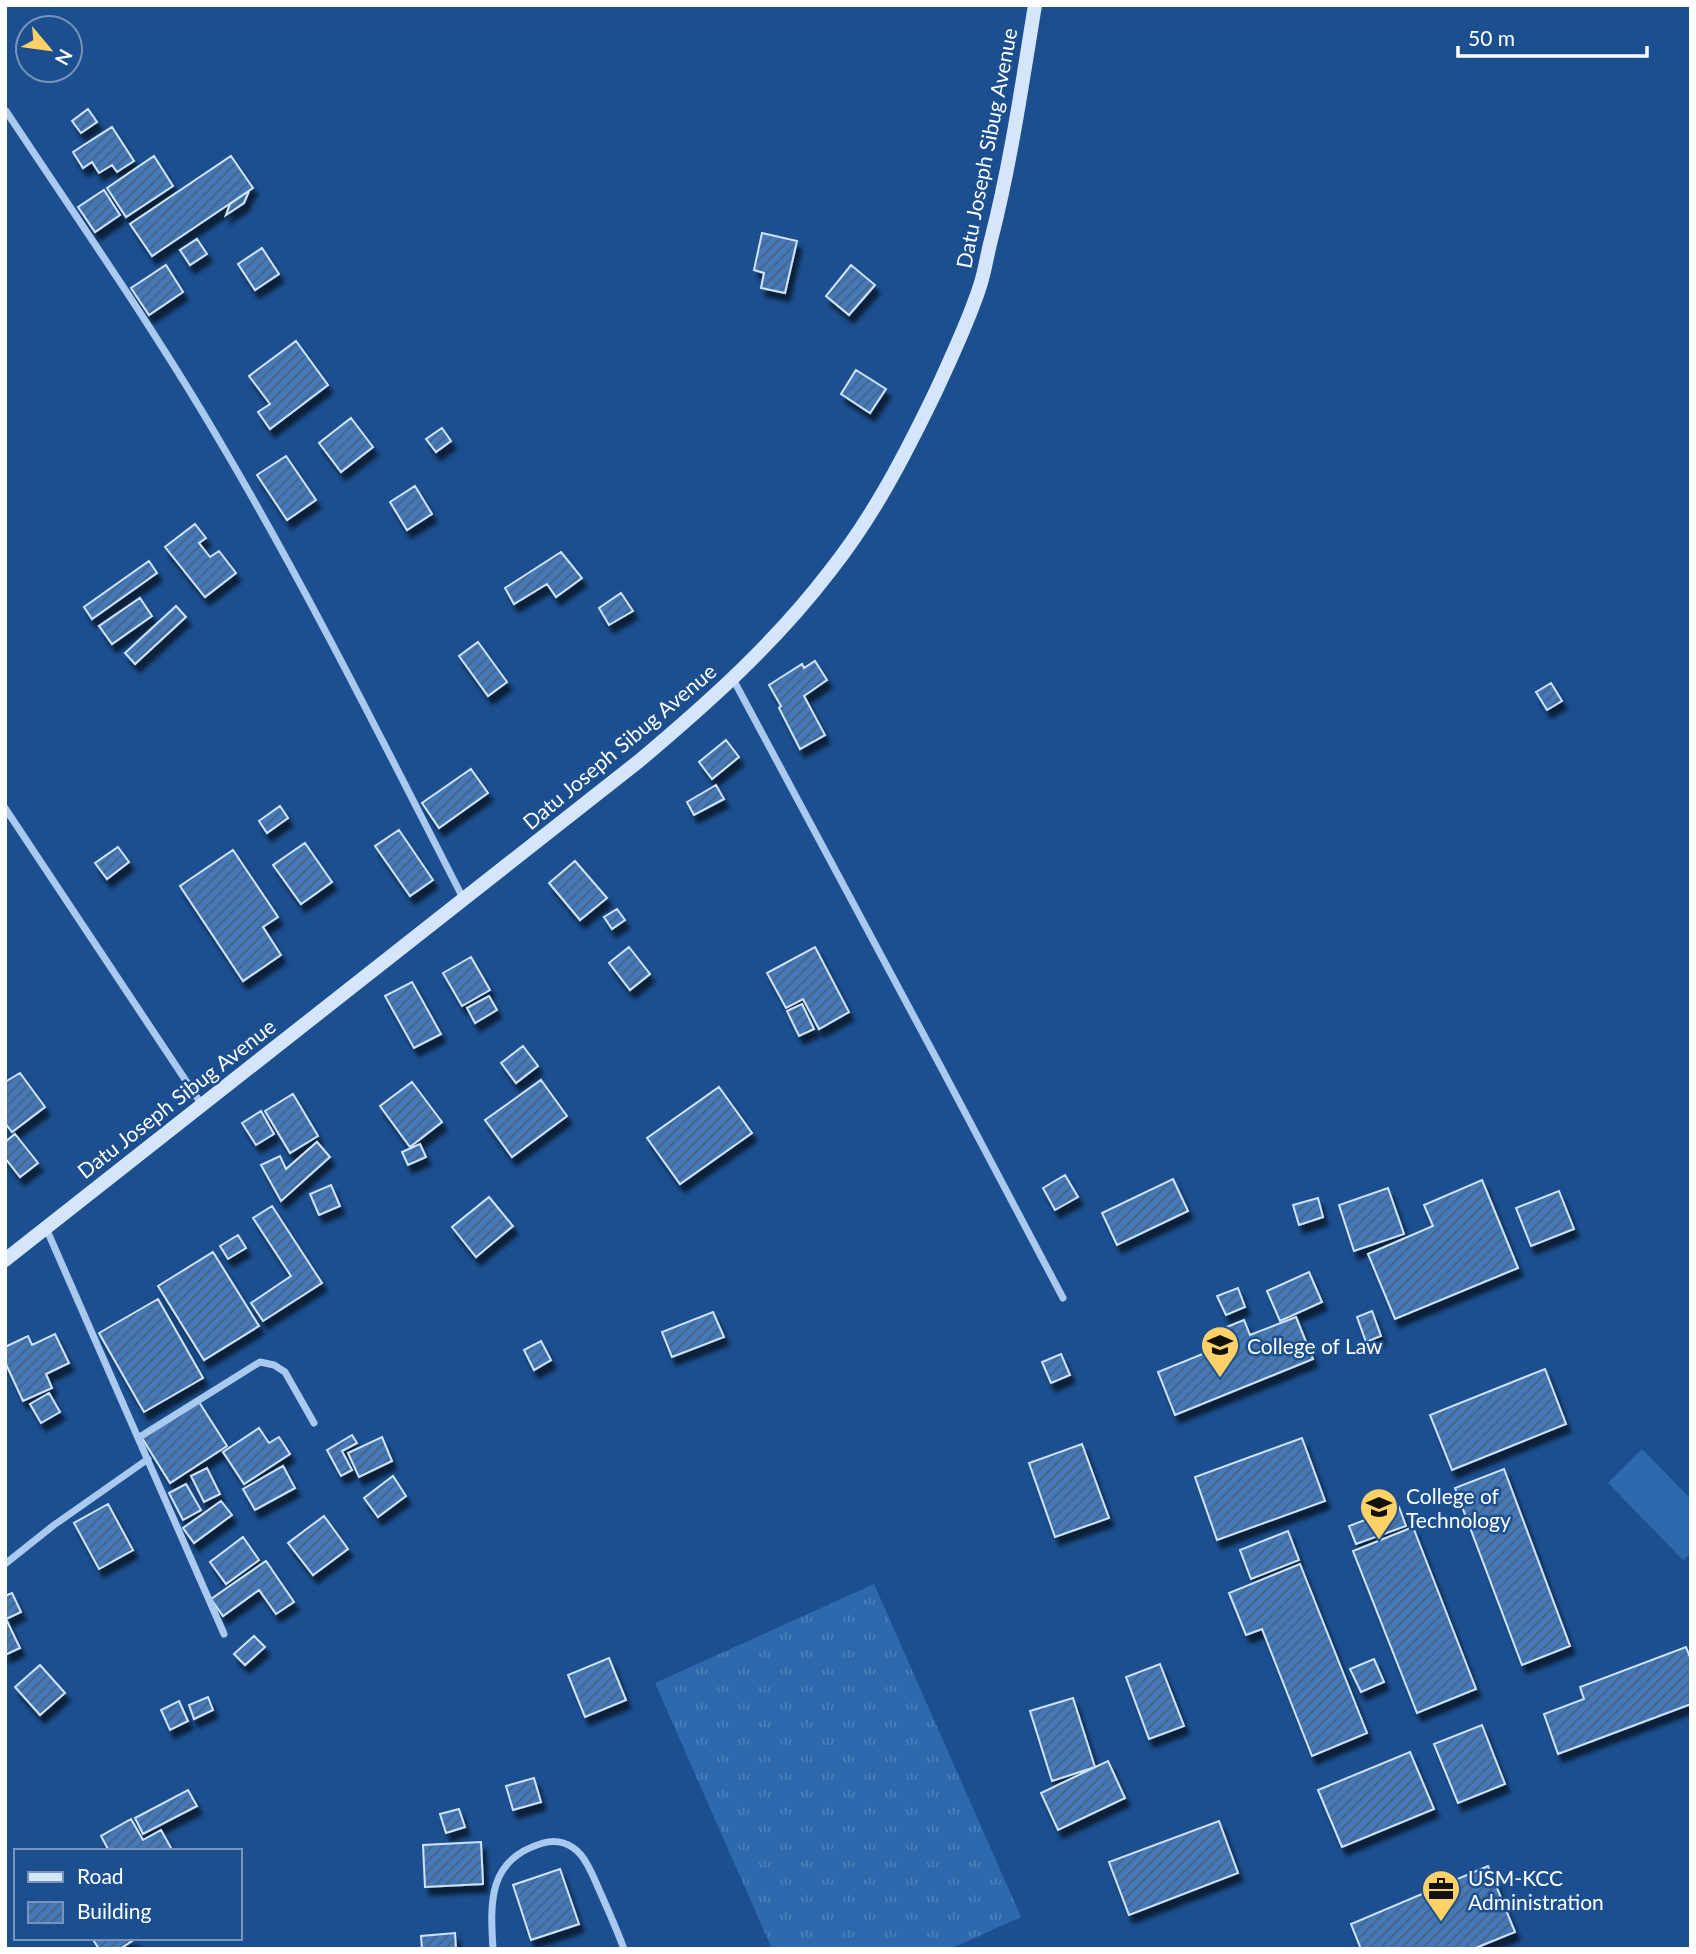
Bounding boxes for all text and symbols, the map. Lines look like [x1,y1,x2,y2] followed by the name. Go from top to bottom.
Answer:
[14,14,84,84] north arrow
[1458,14,1647,58] scale bar
[1468,25,1515,50] text: 50 m
[950,26,1022,270] street label: Datu Joseph Sibug Avenue
[51,46,78,69] text: N
[517,658,721,834] street label: Datu Joseph Sibug Avenue
[72,1013,280,1183] street label: Datu Joseph Sibug Avenue
[1199,1324,1241,1379] school or university icon: College of Law
[1247,1333,1383,1358] place label: College of Law
[1406,1483,1511,1532] place label: College of Technology
[1358,1486,1400,1541] school or university icon: College of Technology
[14,1849,242,1940] legend
[77,1863,124,1888] text: Road
[1468,1865,1604,1914] place label: USM-KCC Administration
[1420,1868,1462,1923] office icon: USM-KCC Administration
[77,1898,152,1923] text: Building

